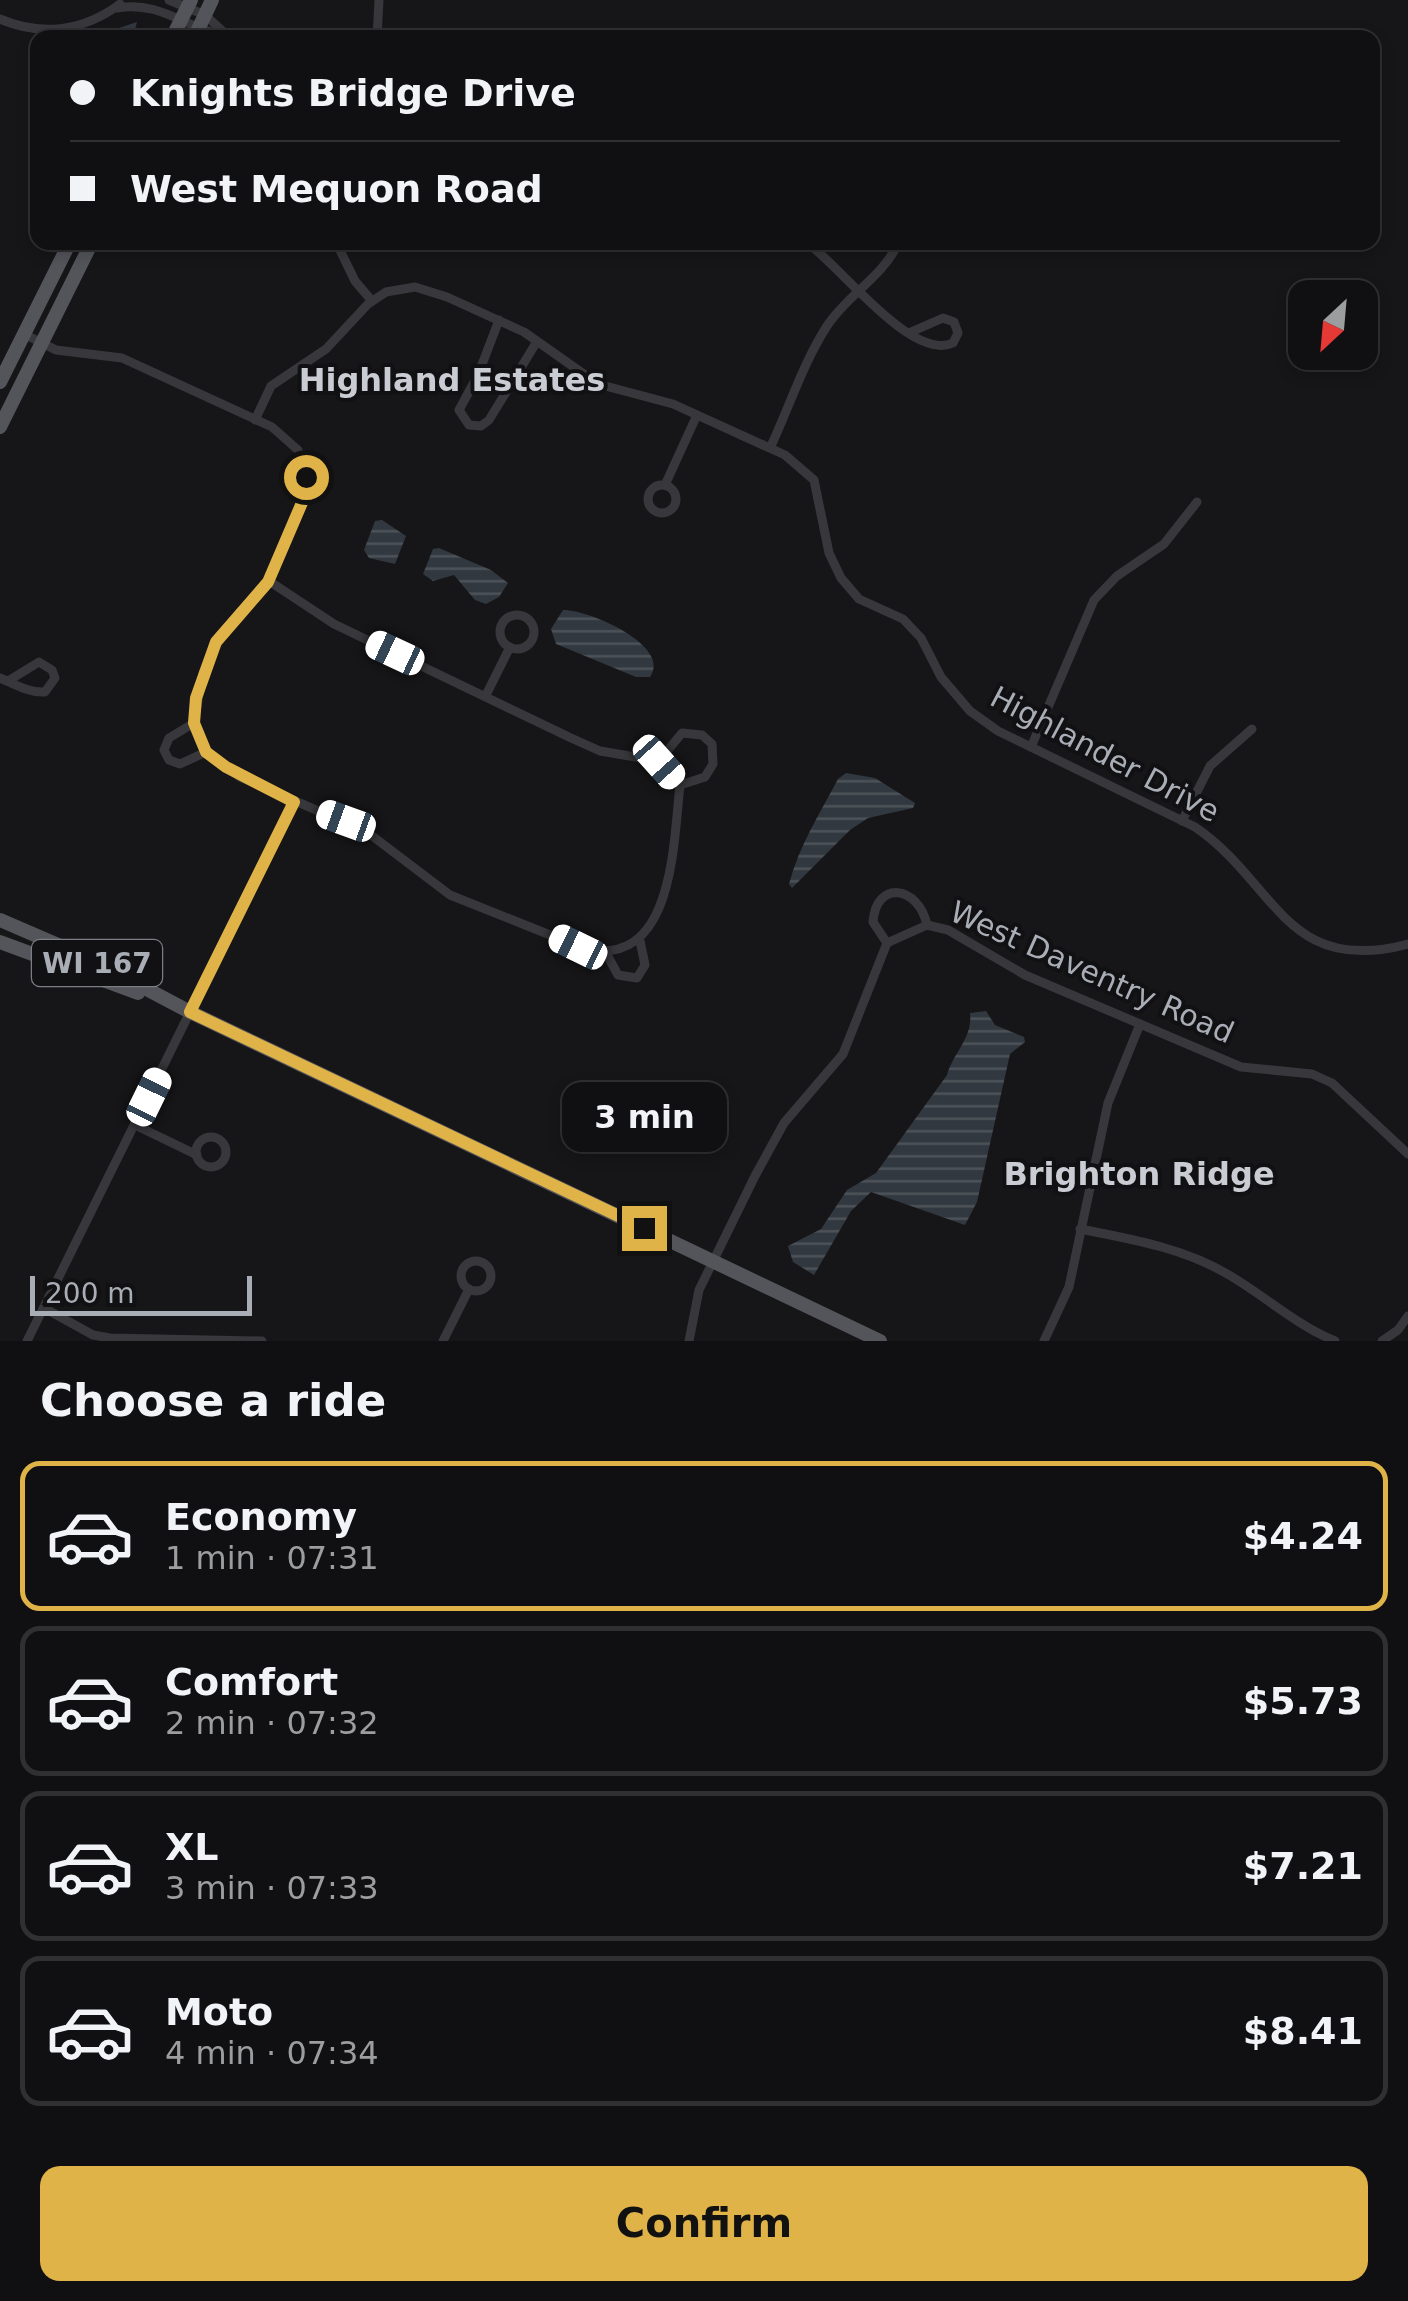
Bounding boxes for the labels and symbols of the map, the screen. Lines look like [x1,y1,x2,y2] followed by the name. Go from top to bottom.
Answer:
[1288,280,1378,370] north arrow
[299,361,605,399] district label: Highland Estates
[284,455,329,500] route start
[361,627,429,679] car
[985,679,1225,829] street label: Highlander Drive
[628,730,690,794] car
[313,797,379,845] car
[945,894,1239,1050] street label: West Daventry Road
[544,920,612,974] car
[32,940,162,986] road number: WI 167
[122,1063,176,1131] car
[562,1083,726,1153] callout: 3 min
[1003,1155,1275,1193] district label: Brighton Ridge
[622,1206,667,1251] route end
[30,1271,252,1316] scale bar

